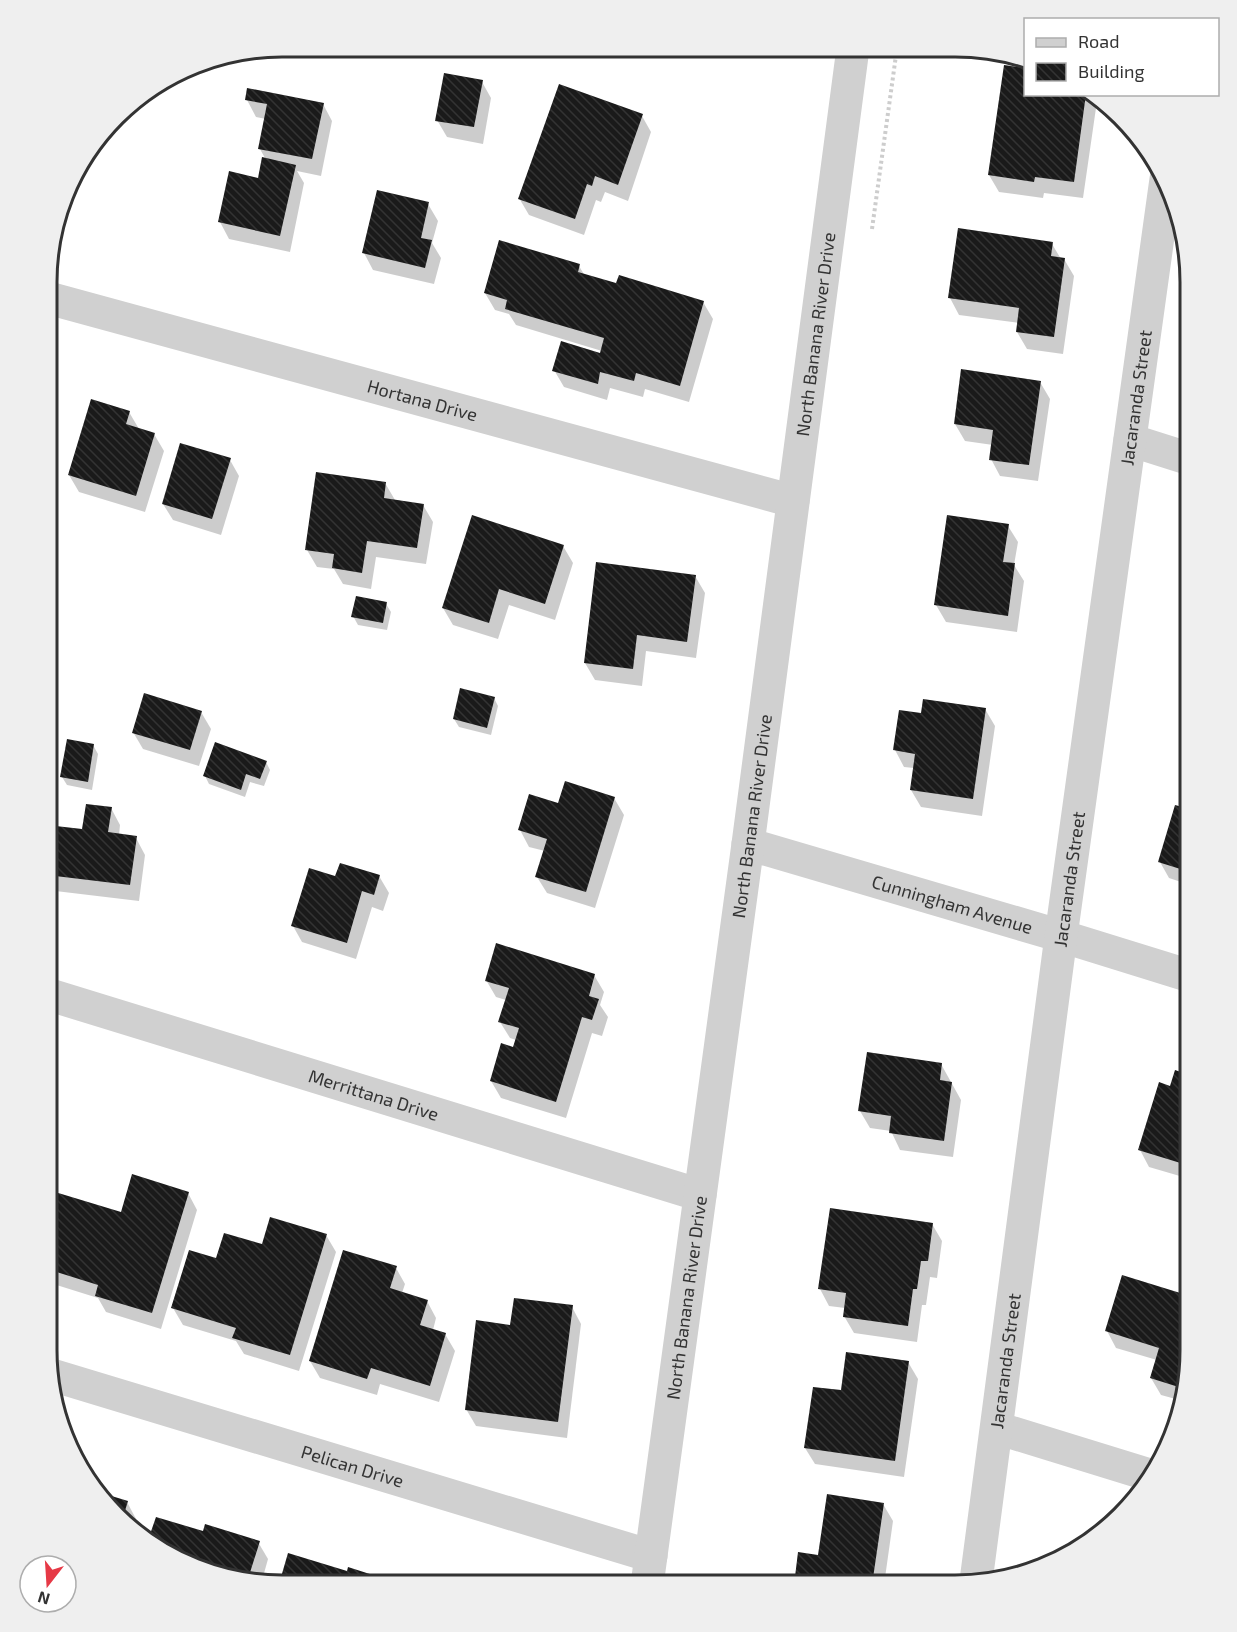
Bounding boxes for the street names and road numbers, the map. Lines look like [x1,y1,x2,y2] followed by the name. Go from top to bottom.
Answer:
[791,231,840,438] street label: North Banana River Drive
[1115,328,1156,467] street label: Jacaranda Street
[365,374,480,426] street label: Hortana Drive
[727,713,776,919] street label: North Banana River Drive
[1049,810,1089,948] street label: Jacaranda Street
[869,870,1035,938] street label: Cunningham Avenue
[306,1064,442,1125] street label: Merrittana Drive
[661,1194,711,1401] street label: North Banana River Drive
[985,1292,1025,1430] street label: Jacaranda Street
[299,1440,406,1492] street label: Pelican Drive

